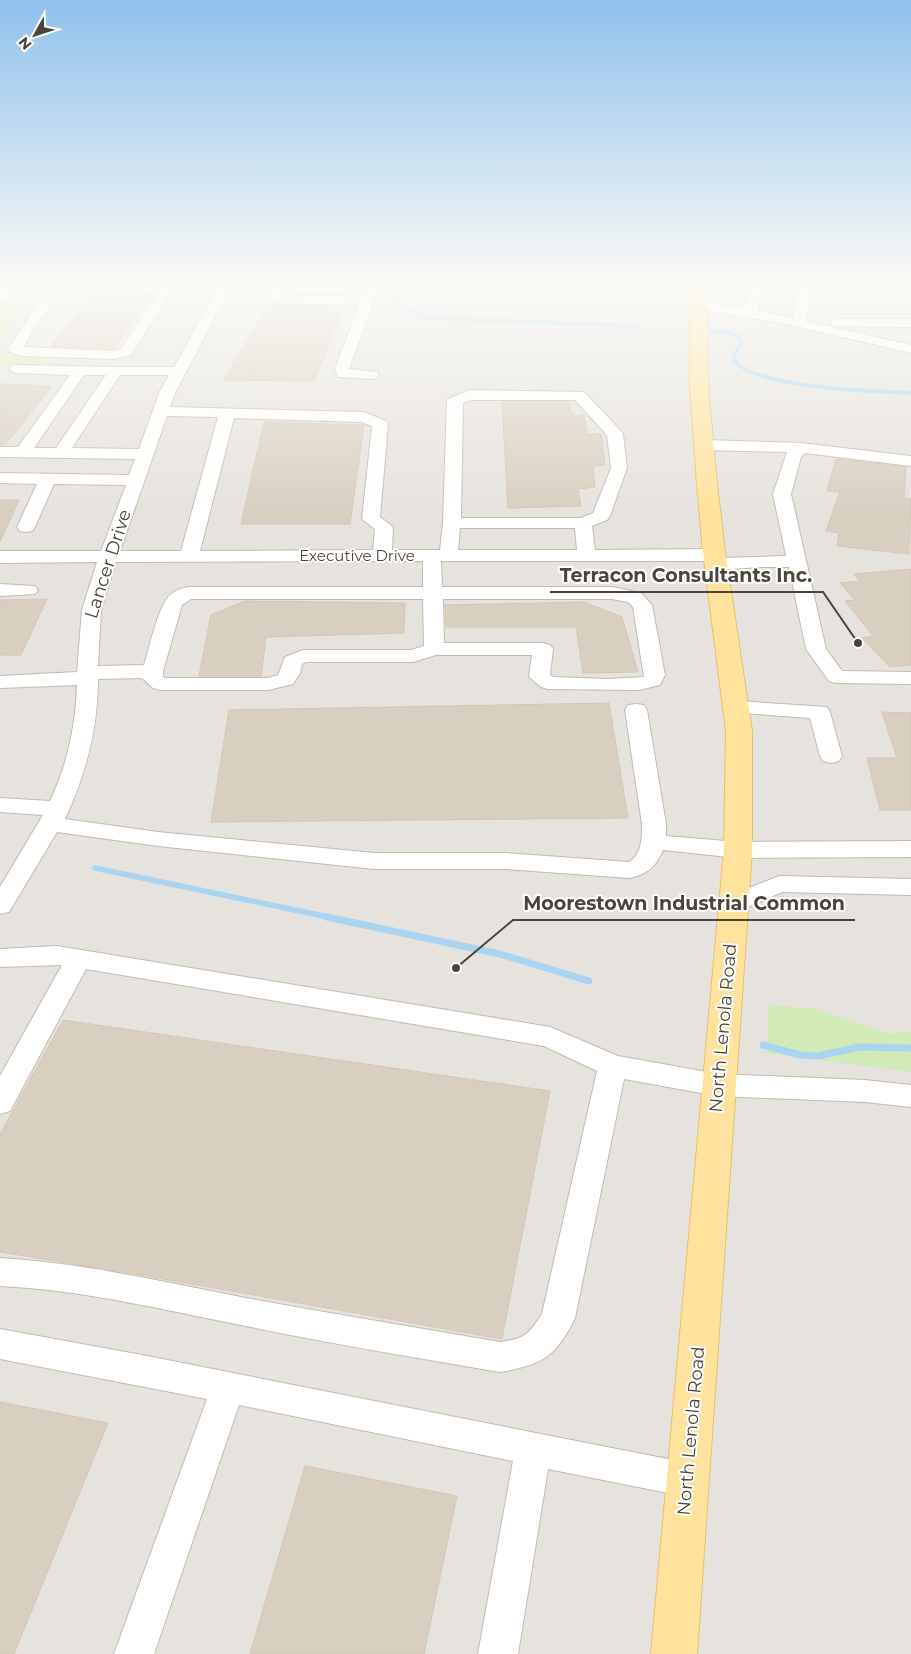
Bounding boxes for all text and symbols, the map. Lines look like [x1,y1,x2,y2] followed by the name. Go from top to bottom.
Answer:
[10,10,60,60] north arrow
[15,33,36,53] text: N
[80,507,136,621] street label: Lancer Drive
[299,546,415,565] street label: Executive Drive
[550,558,823,592] callout: Terracon Consultants Inc.
[560,564,812,587] text: Terracon Consultants Inc.
[513,886,855,920] callout: Moorestown Industrial Common
[523,892,845,915] text: Moorestown Industrial Common
[705,943,741,1113] street label: North Lenola Road
[673,1346,709,1516] street label: North Lenola Road

